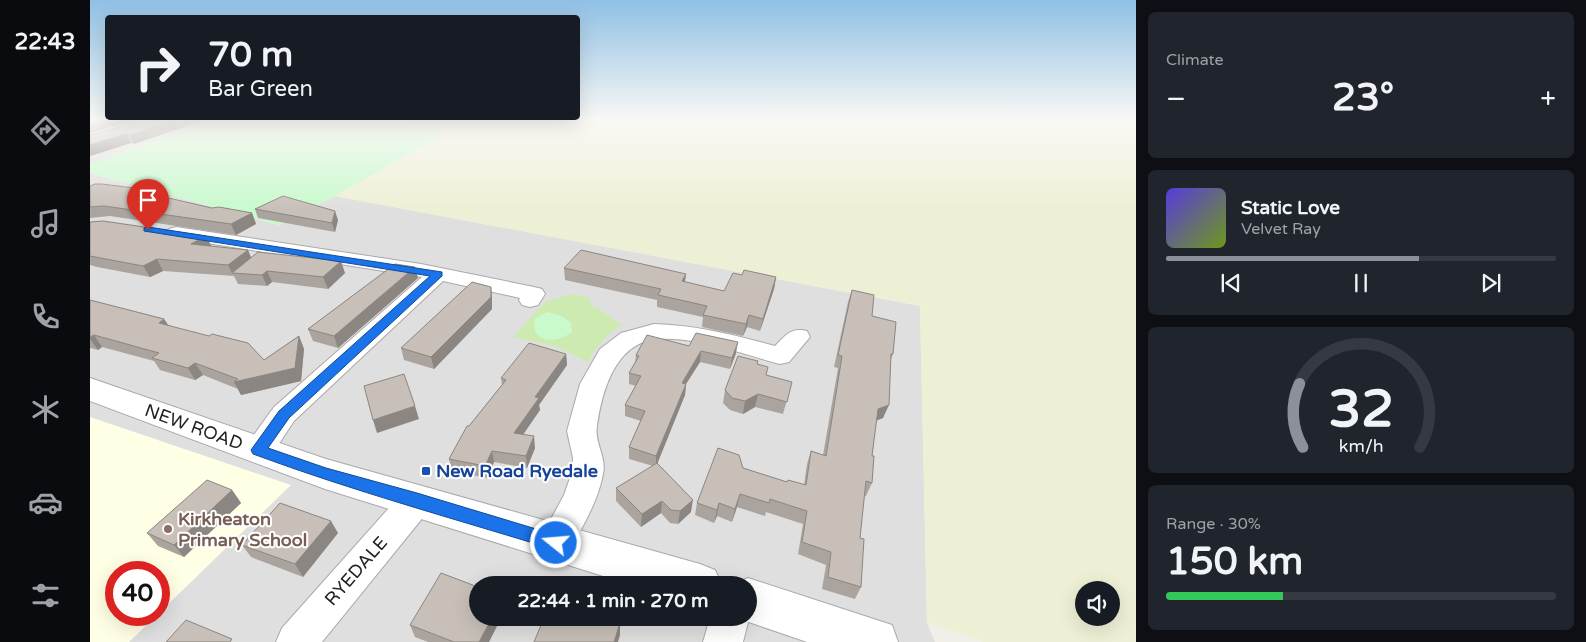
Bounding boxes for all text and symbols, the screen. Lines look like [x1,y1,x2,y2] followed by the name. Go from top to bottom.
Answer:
[15,29,75,55] text: 22:43
[208,34,293,76] text: 70 m
[125,35,190,100] icon: right
[1166,50,1224,70] text: Climate
[1332,75,1394,121] text: 23°
[208,76,313,102] text: Bar Green
[1166,82,1186,116] text: −
[1540,82,1556,116] text: +
[28,113,63,148] icon: directions
[127,179,169,230] pin
[134,186,162,214] icon: arrive
[1241,197,1340,219] text: Static Love
[28,206,63,241] icon: music
[1241,219,1321,239] text: Velvet Ray
[1217,269,1245,297] icon: previous
[1347,269,1375,297] icon: pause
[1477,269,1505,297] icon: next
[28,299,63,334] icon: phone
[1328,378,1394,441] text: 32
[28,392,63,427] icon: climate
[142,399,246,455] street label: NEW ROAD
[1339,436,1383,457] text: km/h
[436,460,598,482] place label: New Road Ryedale
[420,465,432,477] marker: New Road Ryedale
[28,485,63,520] icon: car
[178,508,307,551] place label: Kirkheaton Primary School
[1166,514,1261,534] text: Range · 30%
[529,516,581,568] position arrow
[162,523,174,535] marker: Kirkheaton Primary School
[320,532,392,610] street label: RYEDALE
[1166,539,1303,585] text: 150 km
[105,561,170,626] speed limit sign: 40
[28,578,63,613] icon: filters
[1075,581,1120,626] map controls
[1075,581,1120,626] button: sound
[517,590,709,612] text: 22:44 · 1 min · 270 m

